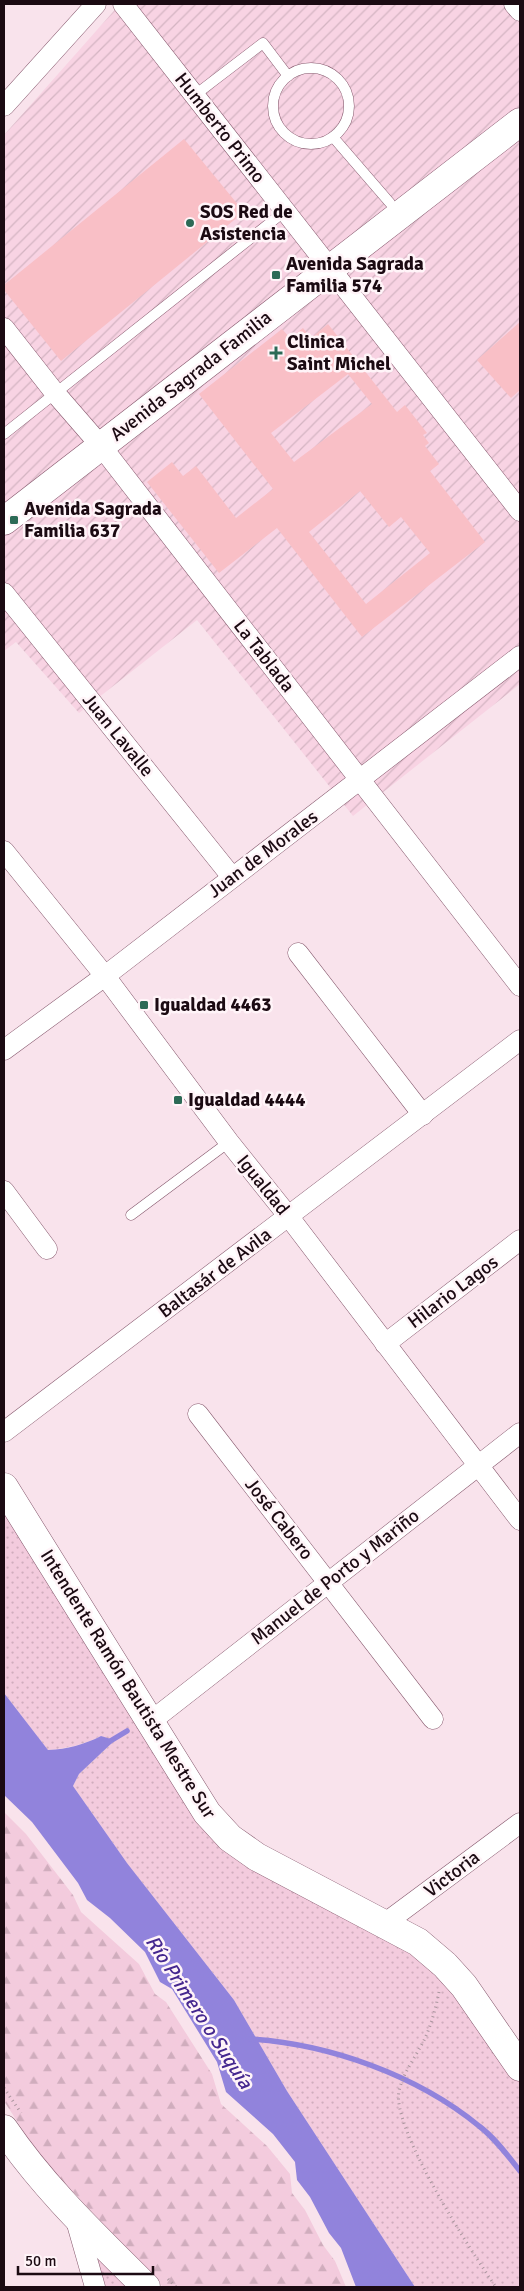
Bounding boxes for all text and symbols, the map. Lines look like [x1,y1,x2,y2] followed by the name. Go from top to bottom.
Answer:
[169,68,271,188] street label: Humberto Primo
[200,200,293,246] place label: SOS Red de Asistencia
[184,217,196,229] marker: SOS Red de Asistencia
[286,252,424,298] place label: Avenida Sagrada Familia 574
[270,269,282,281] marker: Avenida Sagrada Familia 574
[105,305,277,447] street label: Avenida Sagrada Familia
[287,330,391,376] place label: Clinica Saint Michel
[269,346,283,360] marker: Clinica Saint Michel
[24,497,162,543] place label: Avenida Sagrada Familia 637
[8,514,20,526] marker: Avenida Sagrada Familia 637
[228,615,300,697] street label: La Tablada
[77,688,159,782] street label: Juan Lavalle
[203,805,323,903] street label: Juan de Morales
[154,993,272,1017] place label: Igualdad 4463
[138,999,150,1011] marker: Igualdad 4463
[188,1088,306,1112] place label: Igualdad 4444
[172,1094,184,1106] marker: Igualdad 4444
[231,1150,295,1220] street label: Igualdad
[154,1223,276,1323] street label: Baltasár de Avila
[403,1250,503,1334] street label: Hilario Lagos
[240,1473,319,1565] street label: José Cabero
[246,1504,424,1650] street label: Manuel de Porto y Mariño
[35,1545,221,1823] street label: Intendente Ramón Bautista Mestre Sur
[419,1845,485,1903] street label: Victoria
[140,1931,258,2094] water label: Río Primero o Suquía
[18,2244,152,2276] scale bar
[25,2252,56,2270] text: 50 m

